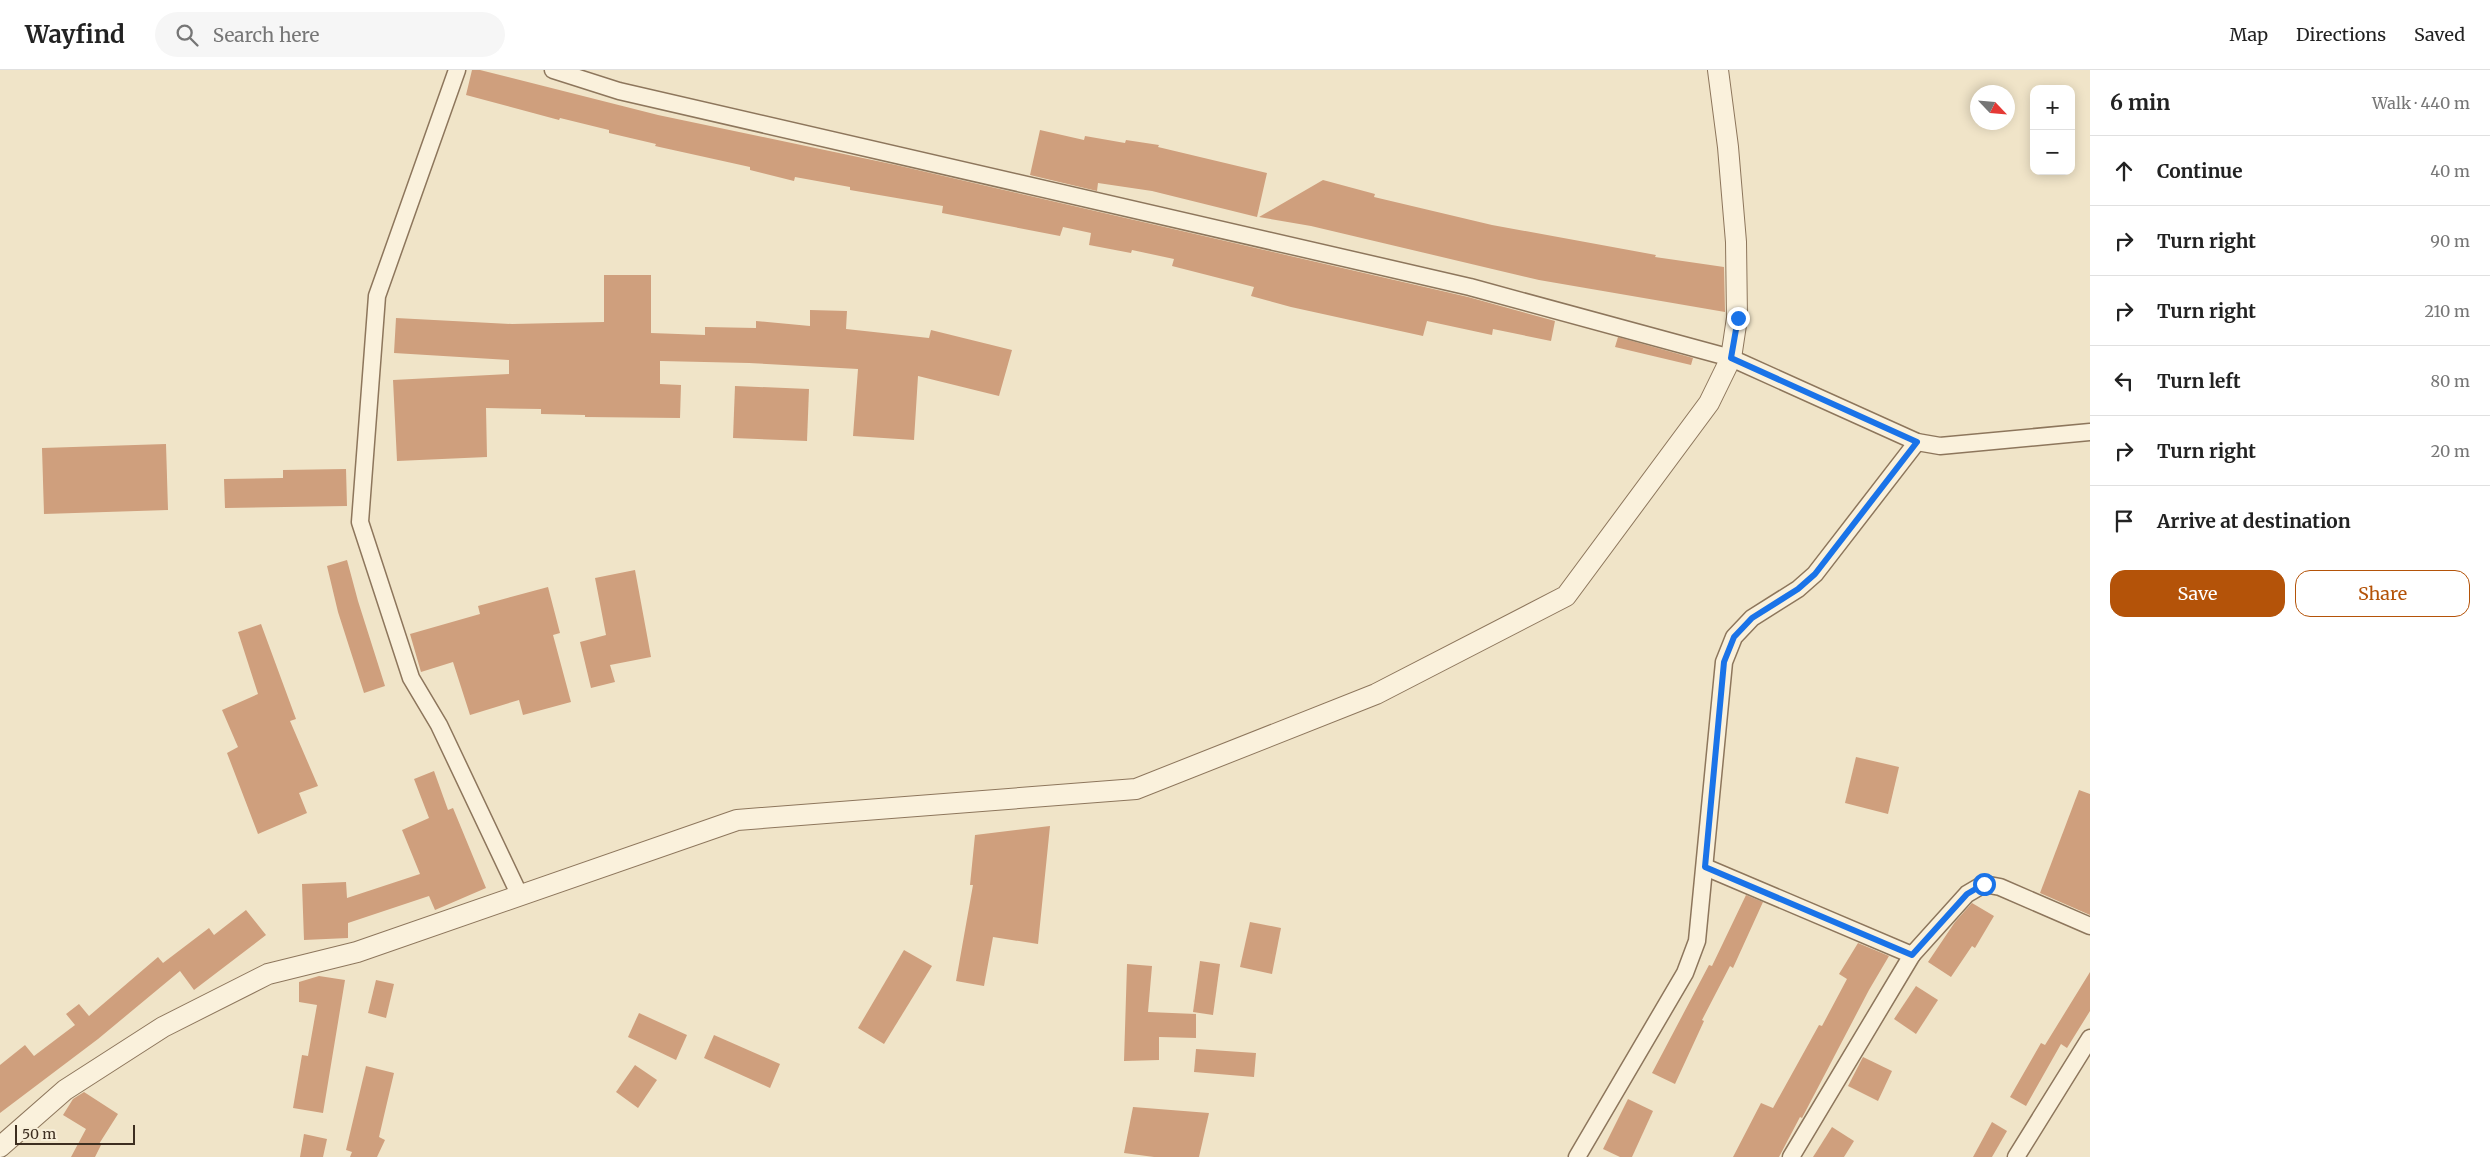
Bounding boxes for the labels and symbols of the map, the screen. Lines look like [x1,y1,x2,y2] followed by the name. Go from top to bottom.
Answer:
[1970,85,2015,130] north arrow
[1727,307,1750,330] route end
[1973,873,1996,896] route start
[15,1122,135,1145] scale bar

